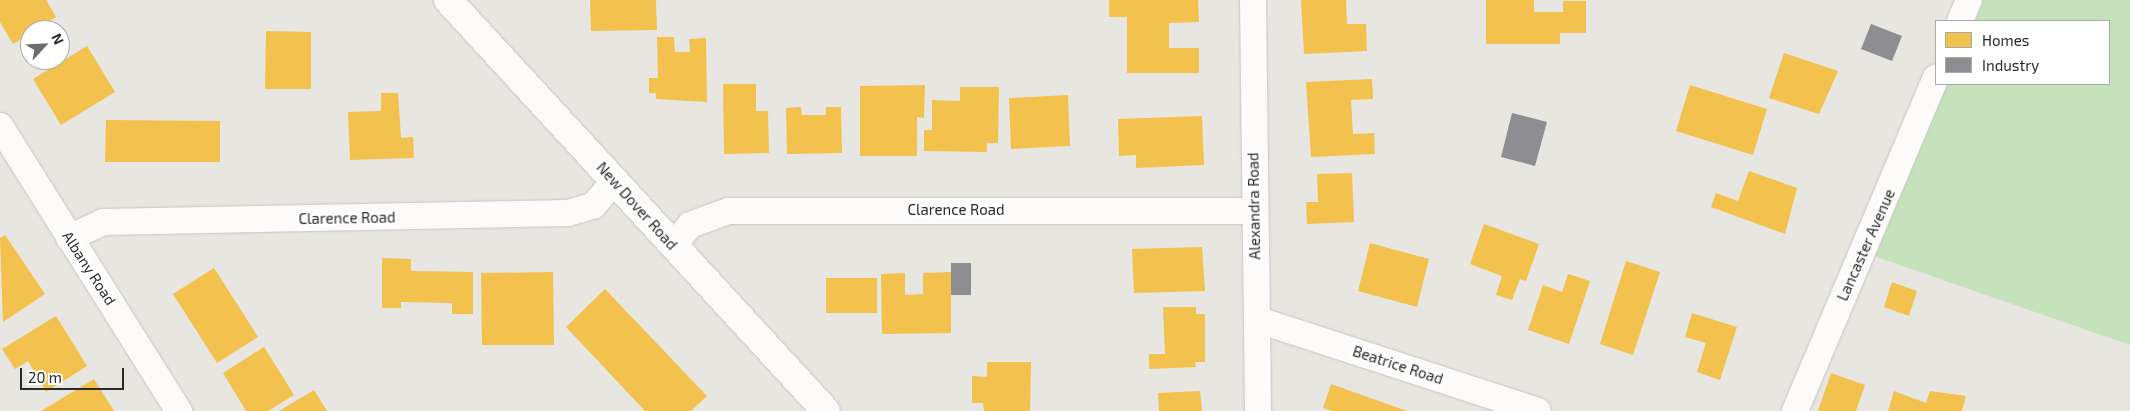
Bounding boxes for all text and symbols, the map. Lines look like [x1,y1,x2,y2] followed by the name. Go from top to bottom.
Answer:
[20,20,70,70] north arrow
[1935,20,2110,85] legend
[48,31,68,47] text: N
[1982,31,2029,49] text: Homes
[1982,56,2039,74] text: Industry
[1244,152,1264,260] street label: Alexandra Road
[593,158,681,254] street label: New Dover Road
[1833,186,1899,304] street label: Lancaster Avenue
[908,201,1004,219] street label: Clarence Road
[298,208,396,228] street label: Clarence Road
[58,227,120,309] street label: Albany Road
[1350,342,1446,388] street label: Beatrice Road
[22,358,126,390] scale bar
[28,368,62,386] text: 20 m

